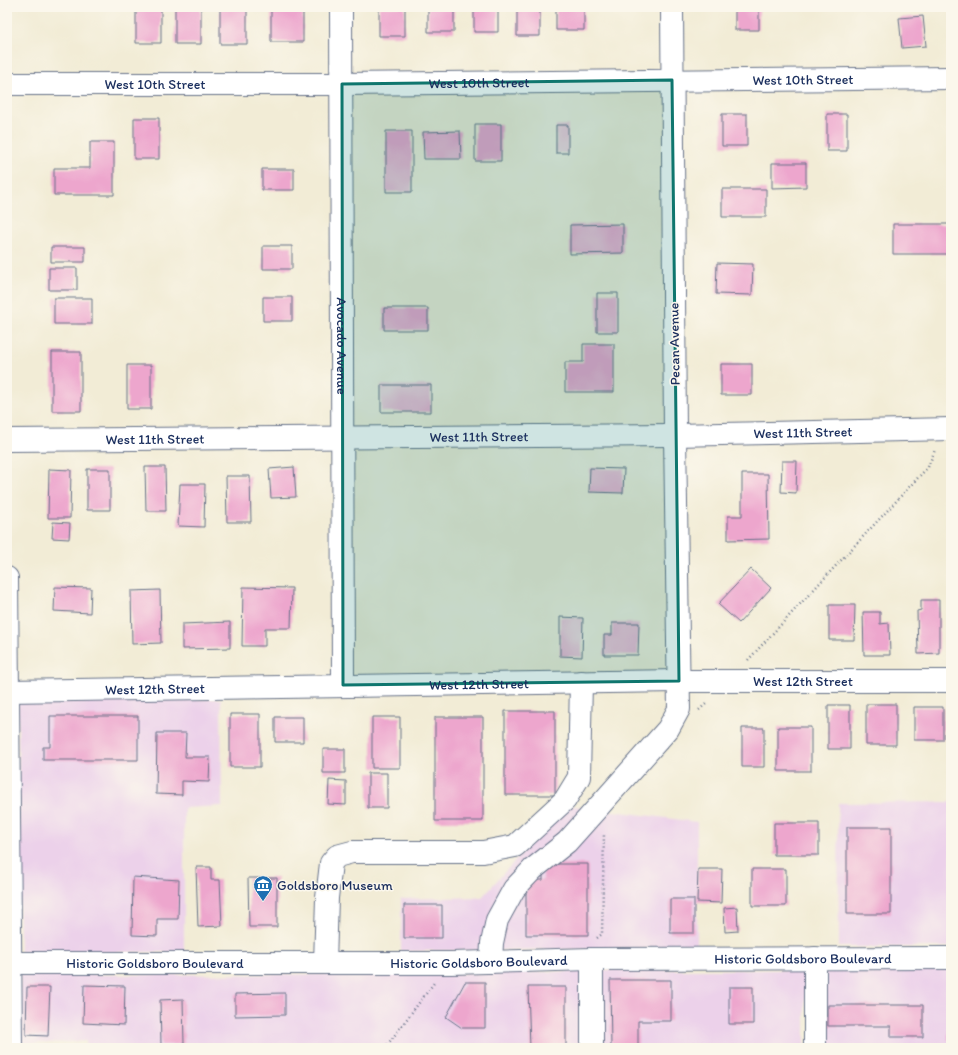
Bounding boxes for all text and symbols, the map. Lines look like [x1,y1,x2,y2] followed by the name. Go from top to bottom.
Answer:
[752,71,854,89] street label: West 10th Street
[428,74,530,92] street label: West 10th Street
[104,76,206,93] street label: West 10th Street
[333,297,350,395] street label: Avocado Avenue
[665,302,684,386] street label: Pecan Avenue
[753,423,853,442] street label: West 11th Street
[429,428,529,446] street label: West 11th Street
[105,431,205,448] street label: West 11th Street
[753,673,853,690] street label: West 12th Street
[429,675,529,694] street label: West 12th Street
[105,680,205,699] street label: West 12th Street
[252,874,274,902] museum icon: Goldsboro Museum
[277,877,393,894] place label: Goldsboro Museum
[714,950,892,968] street label: Historic Goldsboro Boulevard
[390,952,568,972] street label: Historic Goldsboro Boulevard
[66,955,244,972] street label: Historic Goldsboro Boulevard

